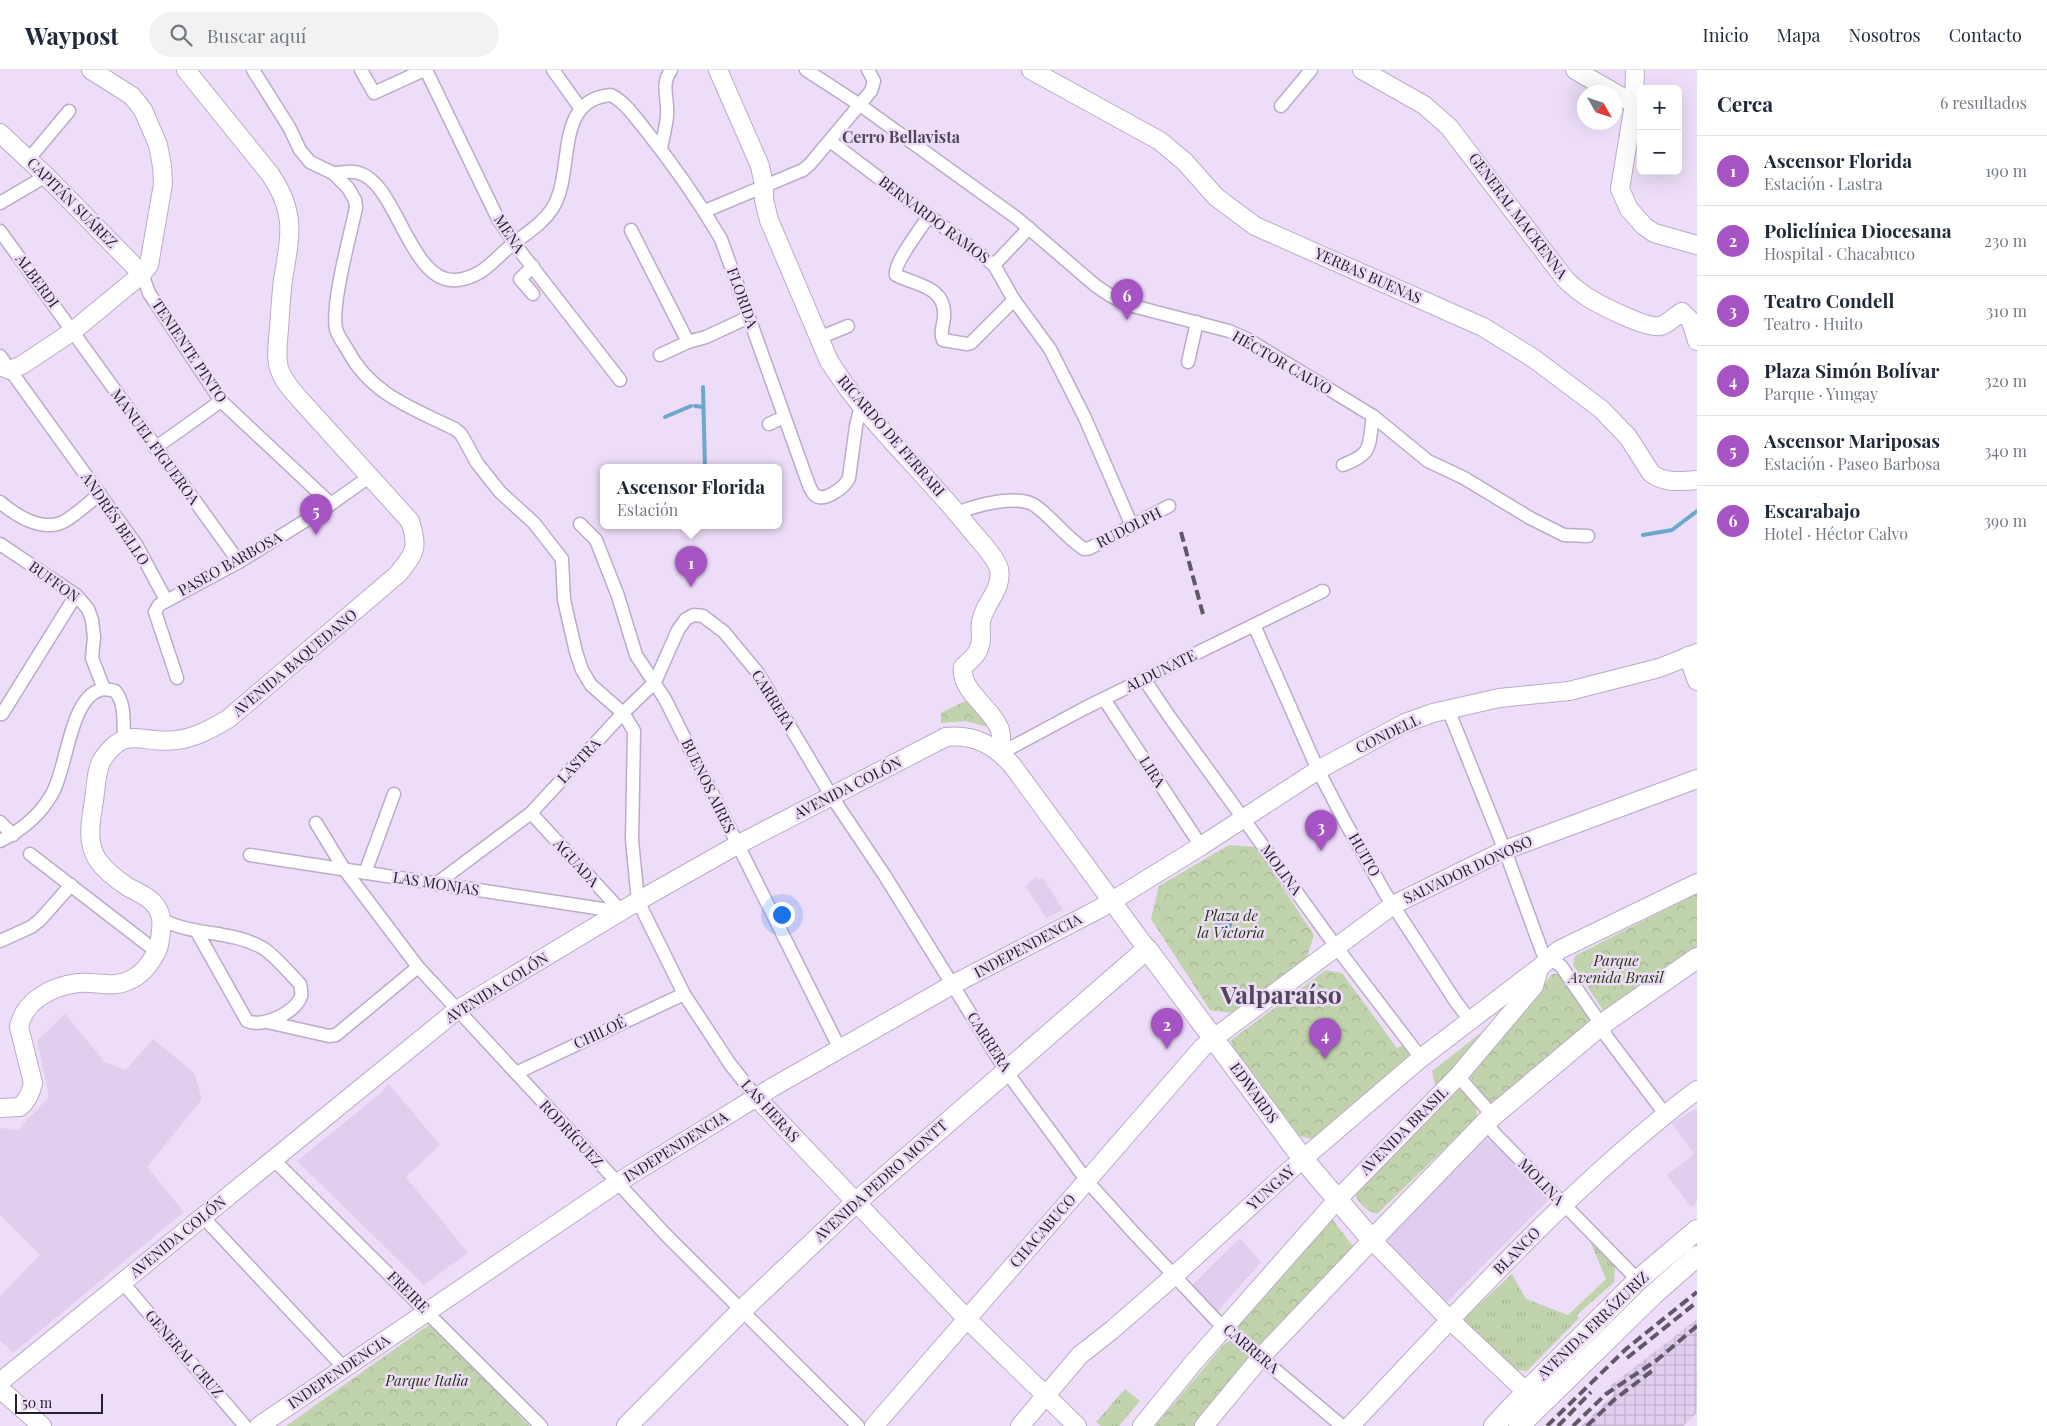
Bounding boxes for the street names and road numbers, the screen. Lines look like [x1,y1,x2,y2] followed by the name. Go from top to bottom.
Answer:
[1465,148,1573,283] street label: GENERAL MACKENNA
[23,153,122,252] street label: CAPITÁN SUÁREZ
[875,171,994,268] street label: BERNARDO RAMOS
[490,210,530,257] street label: MENA
[1311,242,1425,308] street label: YERBAS BUENAS
[11,249,64,311] street label: ALBERDI
[723,265,763,331] street label: FLORIDA
[148,295,232,406] street label: TENIENTE PINTO
[1229,326,1336,399] street label: HÉCTOR CALVO
[834,371,950,500] street label: RICARDO DE FERRARI
[107,385,205,509] street label: MANUEL FIGUEROA
[77,467,154,569] street label: ANDRÉS BELLO
[1093,502,1165,552] street label: RUDOLPH
[174,526,285,600] street label: PASEO BARBOSA
[25,556,84,607] street label: BUFFON
[227,604,361,721] street label: AVENIDA BAQUEDANO
[1121,644,1199,696] street label: ALDUNATE
[748,666,800,734] street label: CARRERA
[1352,709,1423,757] street label: CONDELL
[552,733,605,787] street label: LASTRA
[677,735,740,836] street label: BUENOS AIRES
[789,751,905,823] street label: AVENIDA COLÓN
[1135,752,1171,791] street label: LIRA
[1344,829,1385,880] street label: HUITO
[1400,830,1535,908] street label: SALVADOR DONOSO
[549,833,604,891] street label: AGUADA
[1257,840,1307,899] street label: MOLINA
[392,866,481,900] street label: LAS MONJAS
[970,908,1085,982] street label: INDEPENDENCIA
[440,947,552,1028] street label: AVENIDA COLÓN
[963,1008,1017,1076] street label: CARRERA
[570,1011,629,1053] street label: CHILOÉ
[1226,1058,1284,1127] street label: EDWARDS
[737,1075,804,1146] street label: LAS HERAS
[1354,1082,1452,1179] street label: AVENIDA BRASIL
[535,1095,608,1171] street label: RODRÍGUEZ
[620,1106,732,1186] street label: INDEPENDENCIA
[809,1115,951,1246] street label: AVENIDA PEDRO MONTT
[1514,1154,1569,1209] street label: MOLINA
[1241,1160,1299,1215] street label: YUNGAY
[1005,1189,1080,1271] street label: CHACABUCO
[124,1191,230,1282] street label: AVENIDA COLÓN
[1488,1222,1544,1278] street label: BLANCO
[383,1266,434,1317] street label: FREIRE
[1532,1267,1652,1384] street label: AVENIDA ERRÁZURIZ
[141,1305,228,1401] street label: GENERAL CRUZ
[1219,1319,1284,1378] street label: CARRERA
[283,1329,394,1413] street label: INDEPENDENCIA

